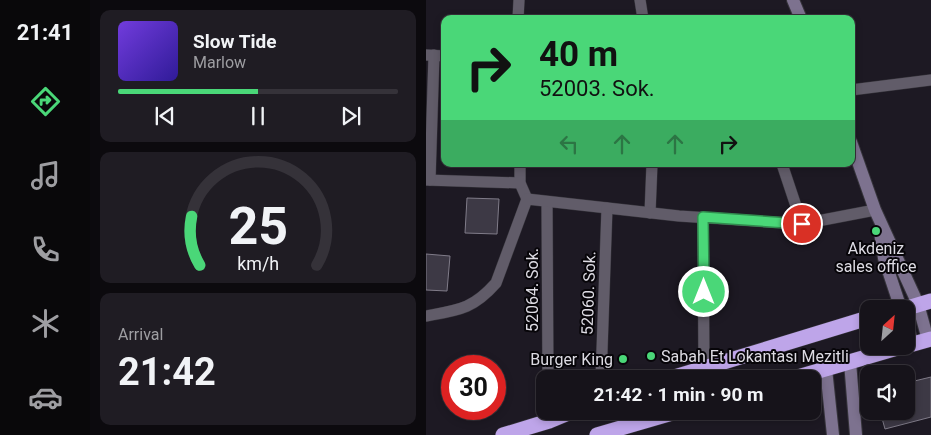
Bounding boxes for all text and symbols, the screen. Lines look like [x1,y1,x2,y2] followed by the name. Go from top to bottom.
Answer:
[17,20,73,45] text: 21:41
[193,30,276,53] text: Slow Tide
[539,34,618,75] text: 40 m
[456,35,521,100] icon: right
[193,53,246,72] text: Marlow
[539,76,655,101] text: 52003. Sok.
[28,84,63,119] icon: directions
[151,102,179,130] icon: previous
[244,102,272,130] icon: pause
[337,102,365,130] icon: next
[555,130,583,158] icon: left
[608,130,636,158] icon: ahead
[661,130,689,158] icon: ahead
[714,130,742,158] icon: right
[28,158,63,193] icon: music
[228,196,288,257] text: 25
[781,203,823,245] pin
[788,210,816,238] icon: arrive
[870,225,882,237] marker: Akdeniz sales office
[28,232,63,267] icon: phone
[835,239,917,276] place label: Akdeniz sales office
[523,248,542,332] street label: 52064. Sok.
[578,251,599,335] street label: 52060. Sok.
[237,253,279,274] text: km/h
[677,265,729,317] position arrow
[860,300,915,355] north arrow
[860,300,915,420] map controls
[28,306,63,341] icon: climate
[118,325,163,344] text: Arrival
[661,347,849,366] place label: Sabah Et Lokantası Mezitli
[118,350,216,394] text: 21:42
[530,350,613,369] place label: Burger King
[645,350,657,362] marker: Sabah Et Lokantası Mezitli
[617,353,629,365] marker: Burger King
[441,355,506,420] speed limit sign: 30
[860,365,915,420] button: sound
[28,380,63,415] icon: car
[593,383,764,406] text: 21:42 · 1 min · 90 m

